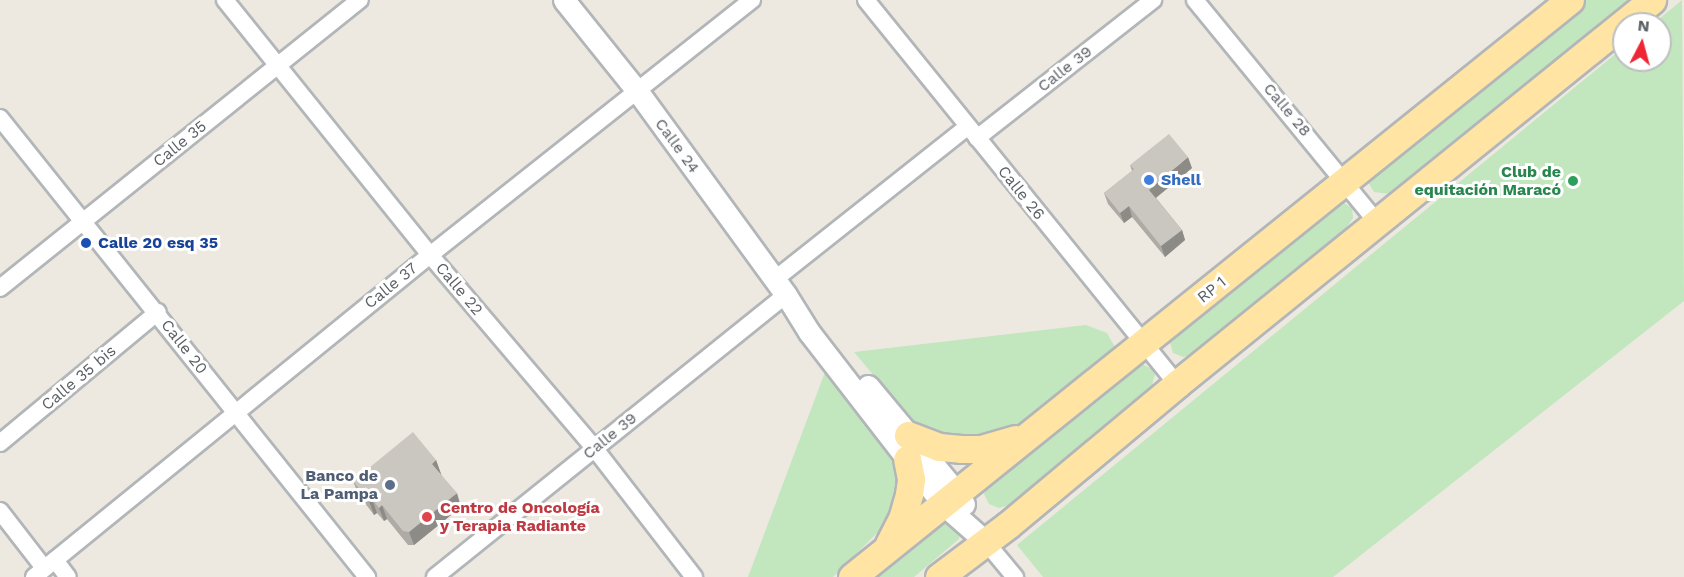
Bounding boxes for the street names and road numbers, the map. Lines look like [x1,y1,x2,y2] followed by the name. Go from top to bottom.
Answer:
[1034,42,1096,96] street label: Calle 39
[1259,79,1315,141] street label: Calle 28
[651,115,703,177] street label: Calle 24
[149,117,211,171] street label: Calle 35
[994,162,1048,224] street label: Calle 26
[361,259,421,313] street label: Calle 37
[431,259,487,319] street label: Calle 22
[1193,272,1231,308] street label: RP 1
[157,316,211,378] street label: Calle 20
[38,341,120,415] street label: Calle 35 bis
[579,408,641,464] street label: Calle 39

